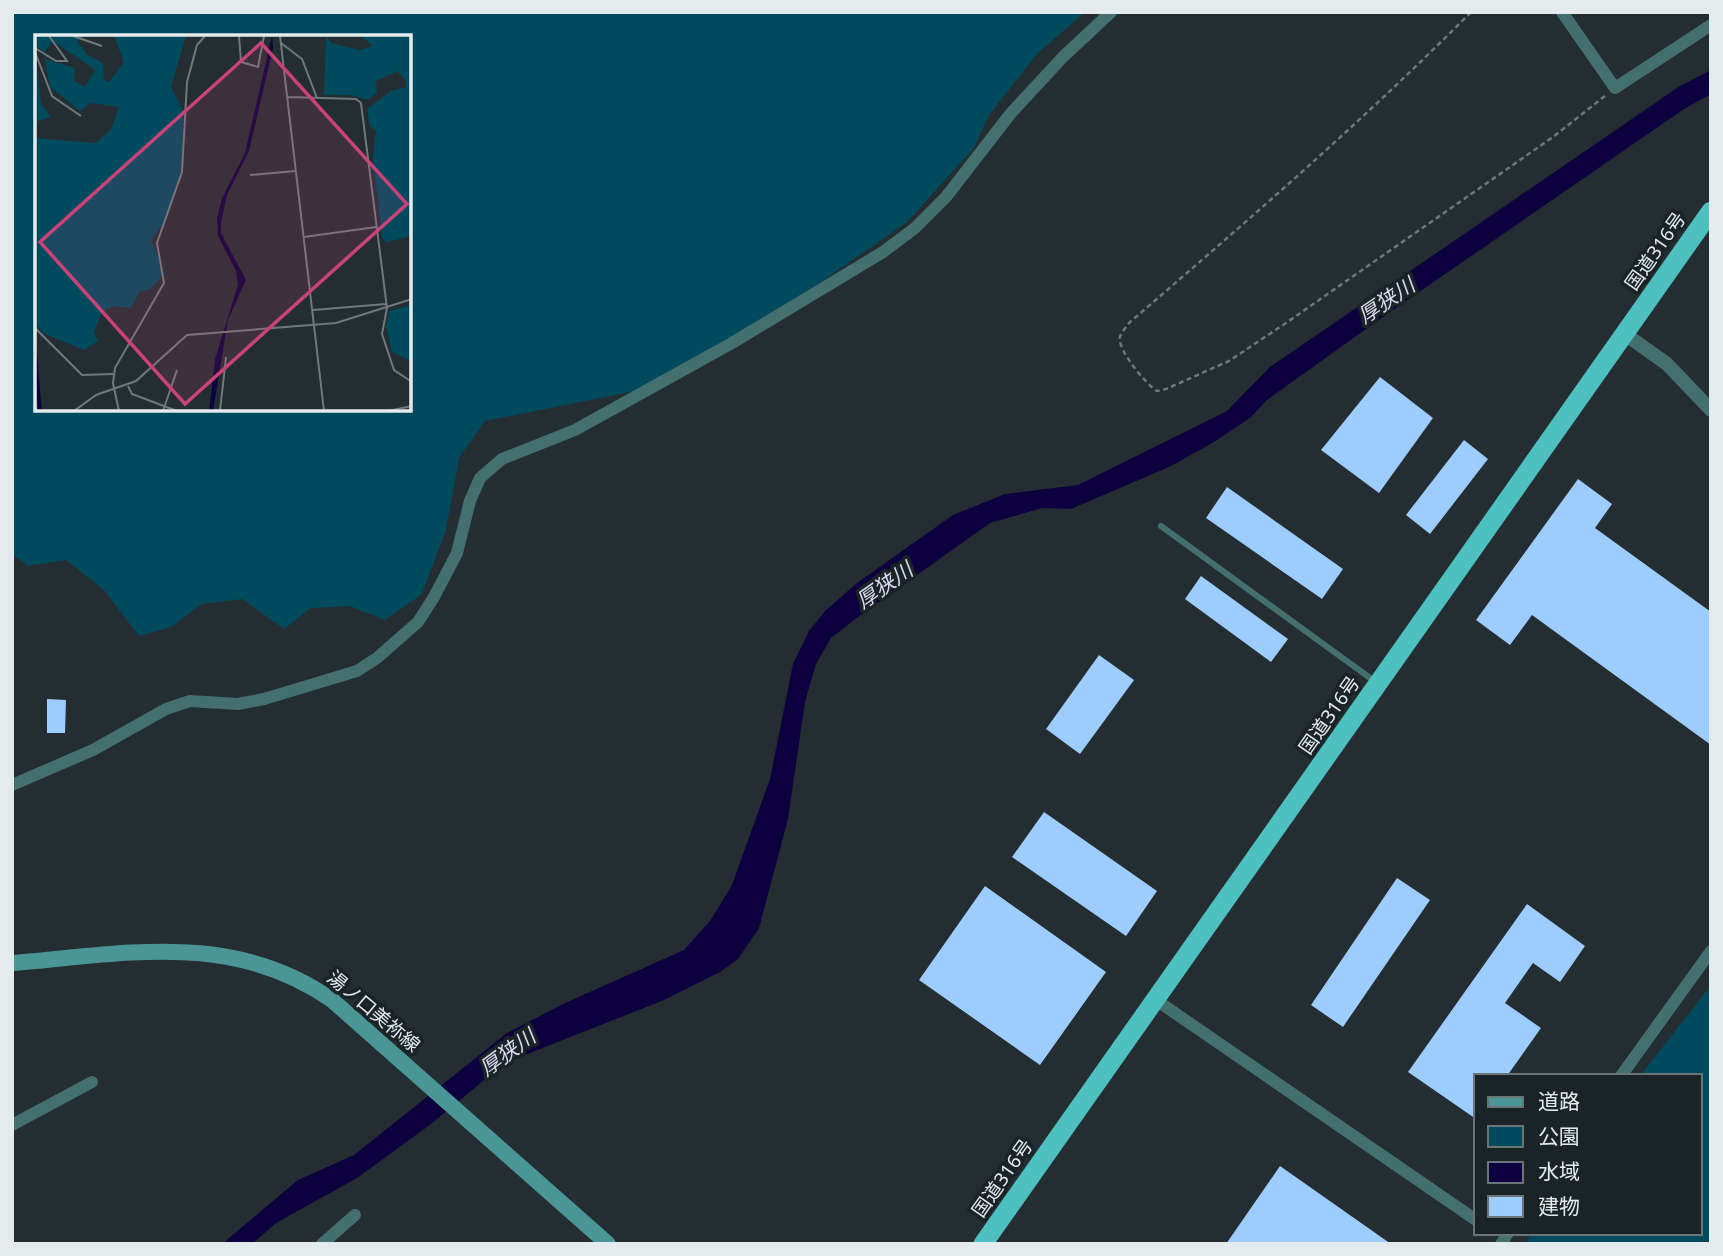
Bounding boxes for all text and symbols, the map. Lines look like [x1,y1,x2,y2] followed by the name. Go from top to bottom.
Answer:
[35,35,411,411] inset map
[1619,207,1691,295] street label: 国道316号
[1352,270,1422,329] water label: 厚狭川
[850,554,919,615] water label: 厚狭川
[1293,671,1365,759] street label: 国道316号
[322,964,426,1058] street label: 湯ノ口美祢線
[473,1021,542,1082] water label: 厚狭川
[1474,1074,1702,1235] legend
[1538,1087,1580,1115] text: 道路
[1538,1122,1580,1150] text: 公園
[966,1134,1038,1222] street label: 国道316号
[1538,1157,1580,1185] text: 水域
[1538,1192,1580,1220] text: 建物

